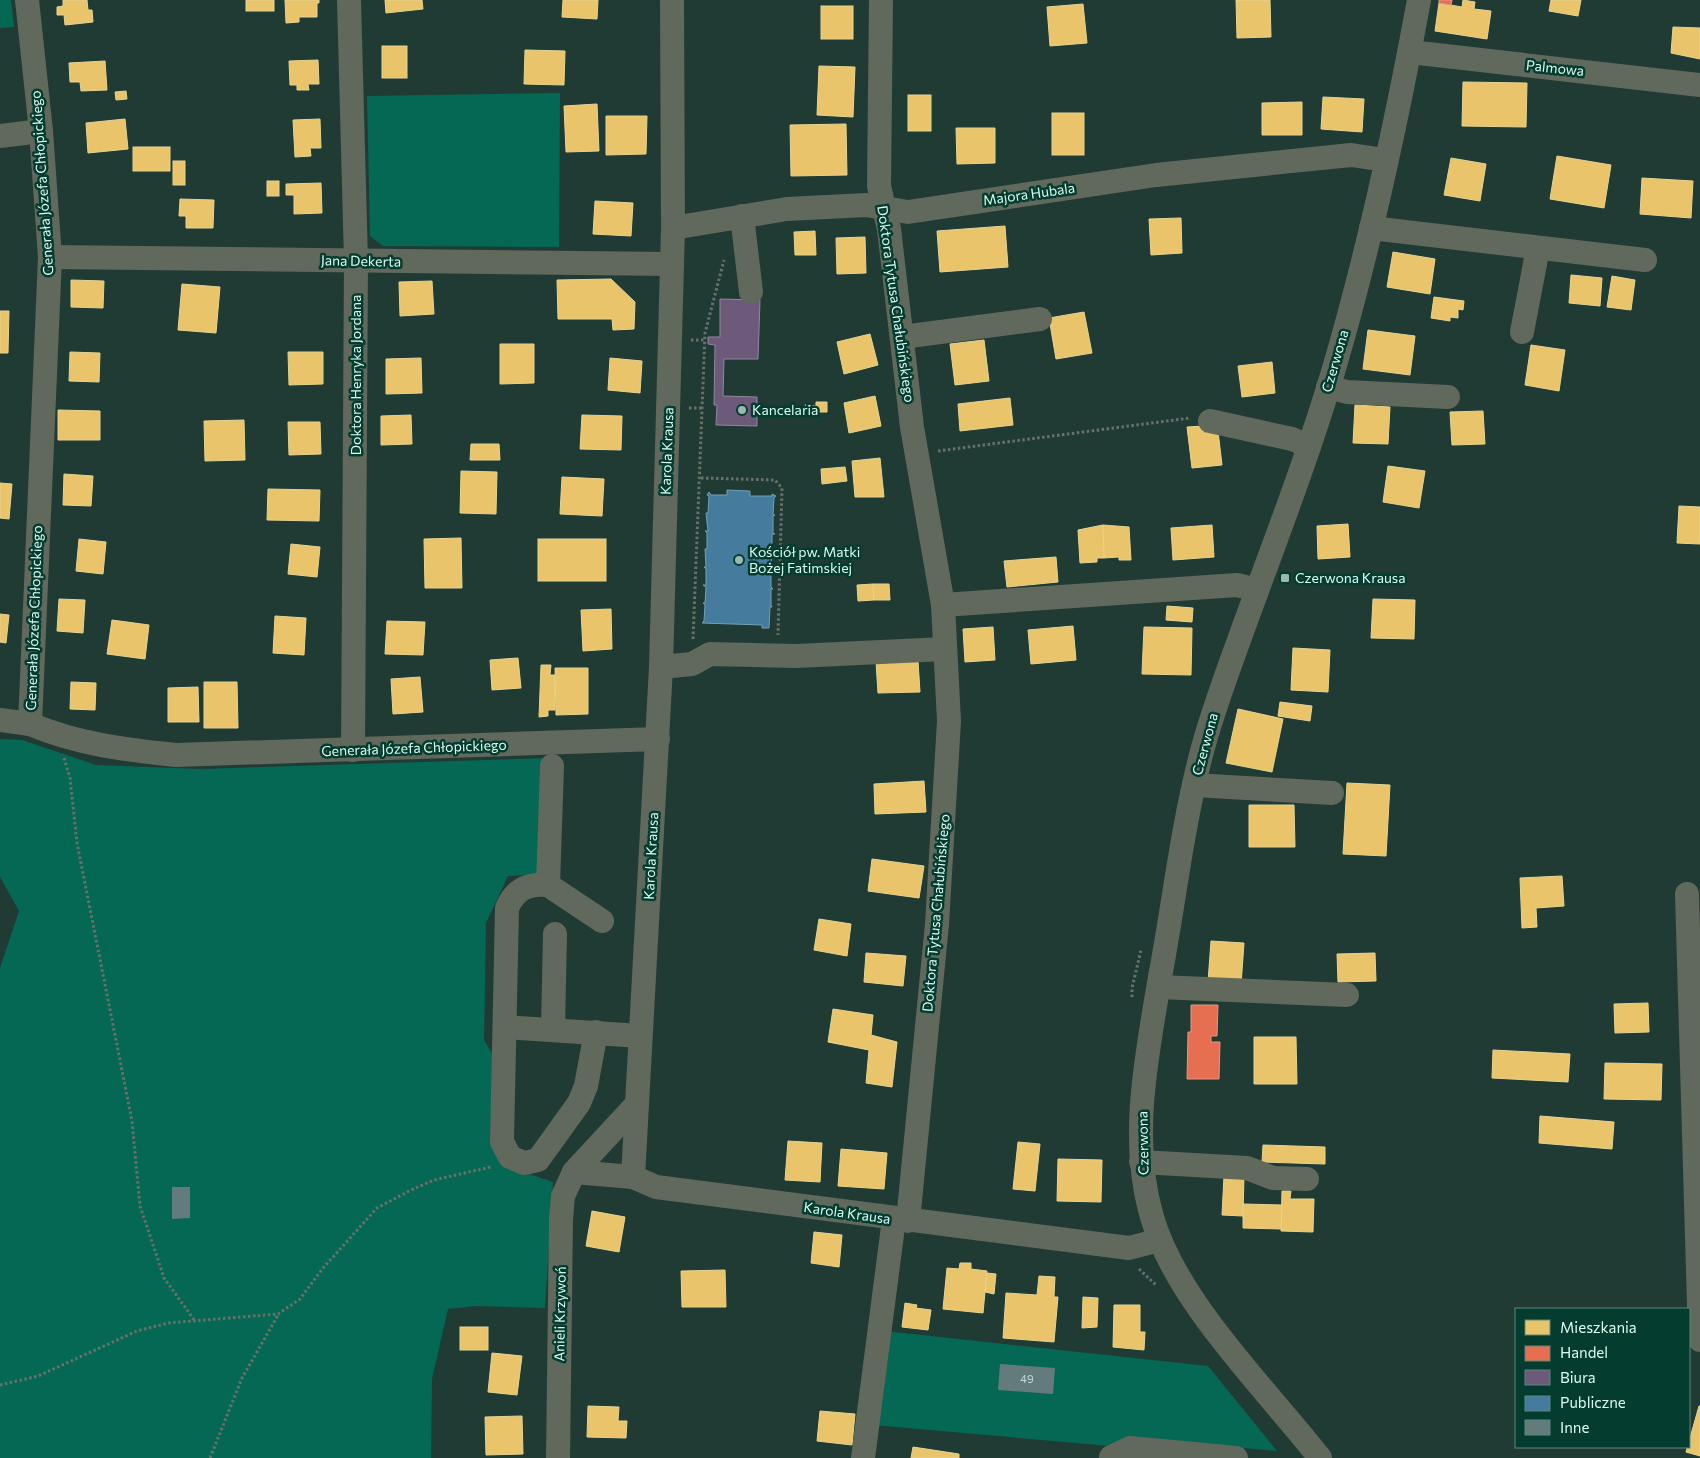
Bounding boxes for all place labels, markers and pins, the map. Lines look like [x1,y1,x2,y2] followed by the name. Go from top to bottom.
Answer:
[752,401,818,418] place label: Kancelaria
[736,404,748,416] marker: Kancelaria
[749,543,860,576] place label: Kościół pw. Matki Bożej Fatimskiej
[733,554,745,566] marker: Kościół pw. Matki Bożej Fatimskiej
[1295,569,1406,586] place label: Czerwona Krausa
[1279,572,1291,584] marker: Czerwona Krausa

